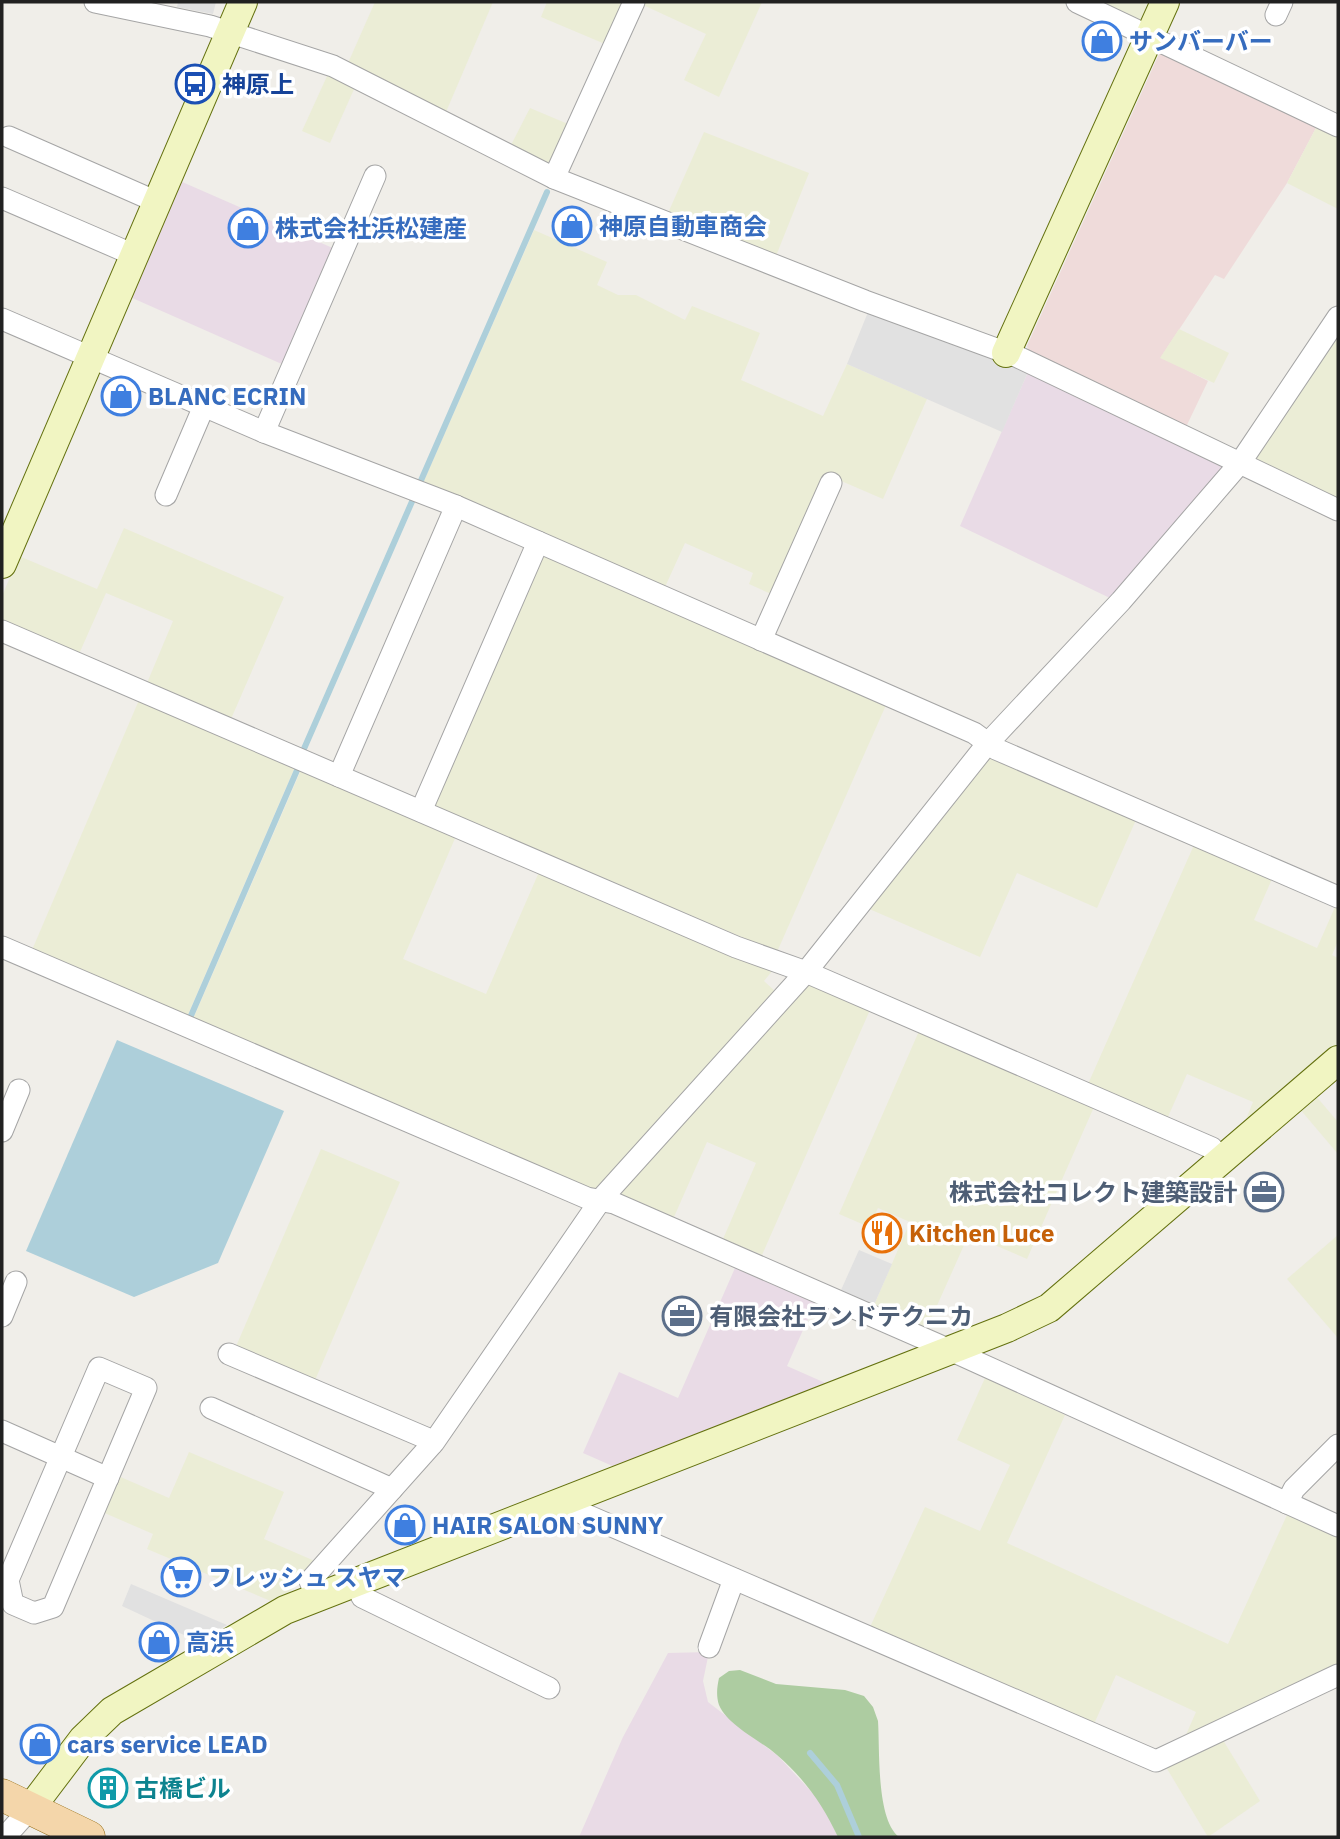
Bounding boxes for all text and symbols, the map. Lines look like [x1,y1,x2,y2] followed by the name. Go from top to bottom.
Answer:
[1081,20,1123,62] shop icon: サンバーバー
[1129,25,1273,57] place label: サンバーバー
[174,63,216,105] bus stop icon: 神原上
[222,68,294,100] place label: 神原上
[551,205,593,247] shop icon: 神原自動車商会
[227,207,269,249] shop icon: 株式会社浜松建産
[599,210,767,242] place label: 神原自動車商会
[275,212,467,244] place label: 株式会社浜松建産
[100,375,142,417] shop icon: BLANC ECRIN
[148,380,306,412] place label: BLANC ECRIN
[1243,1171,1285,1213] office icon: 株式会社コレクト建築設計
[949,1176,1237,1208] place label: 株式会社コレクト建築設計
[861,1212,903,1254] restaurant icon: Kitchen Luce
[909,1217,1055,1249] place label: Kitchen Luce
[661,1295,703,1337] office icon: 有限会社ランドテクニカ
[709,1300,973,1332] place label: 有限会社ランドテクニカ
[384,1504,426,1546] shop icon: HAIR SALON SUNNY
[432,1509,664,1541] place label: HAIR SALON SUNNY
[160,1556,202,1598] supermarket icon: フレッシュ スヤマ
[208,1561,406,1593] place label: フレッシュ スヤマ
[138,1621,180,1663] shop icon: 高浜
[186,1626,234,1658] place label: 高浜
[19,1723,61,1765] shop icon: cars service LEAD
[67,1728,268,1760] place label: cars service LEAD
[87,1767,129,1809] building icon: 古橋ビル
[135,1772,231,1804] place label: 古橋ビル

